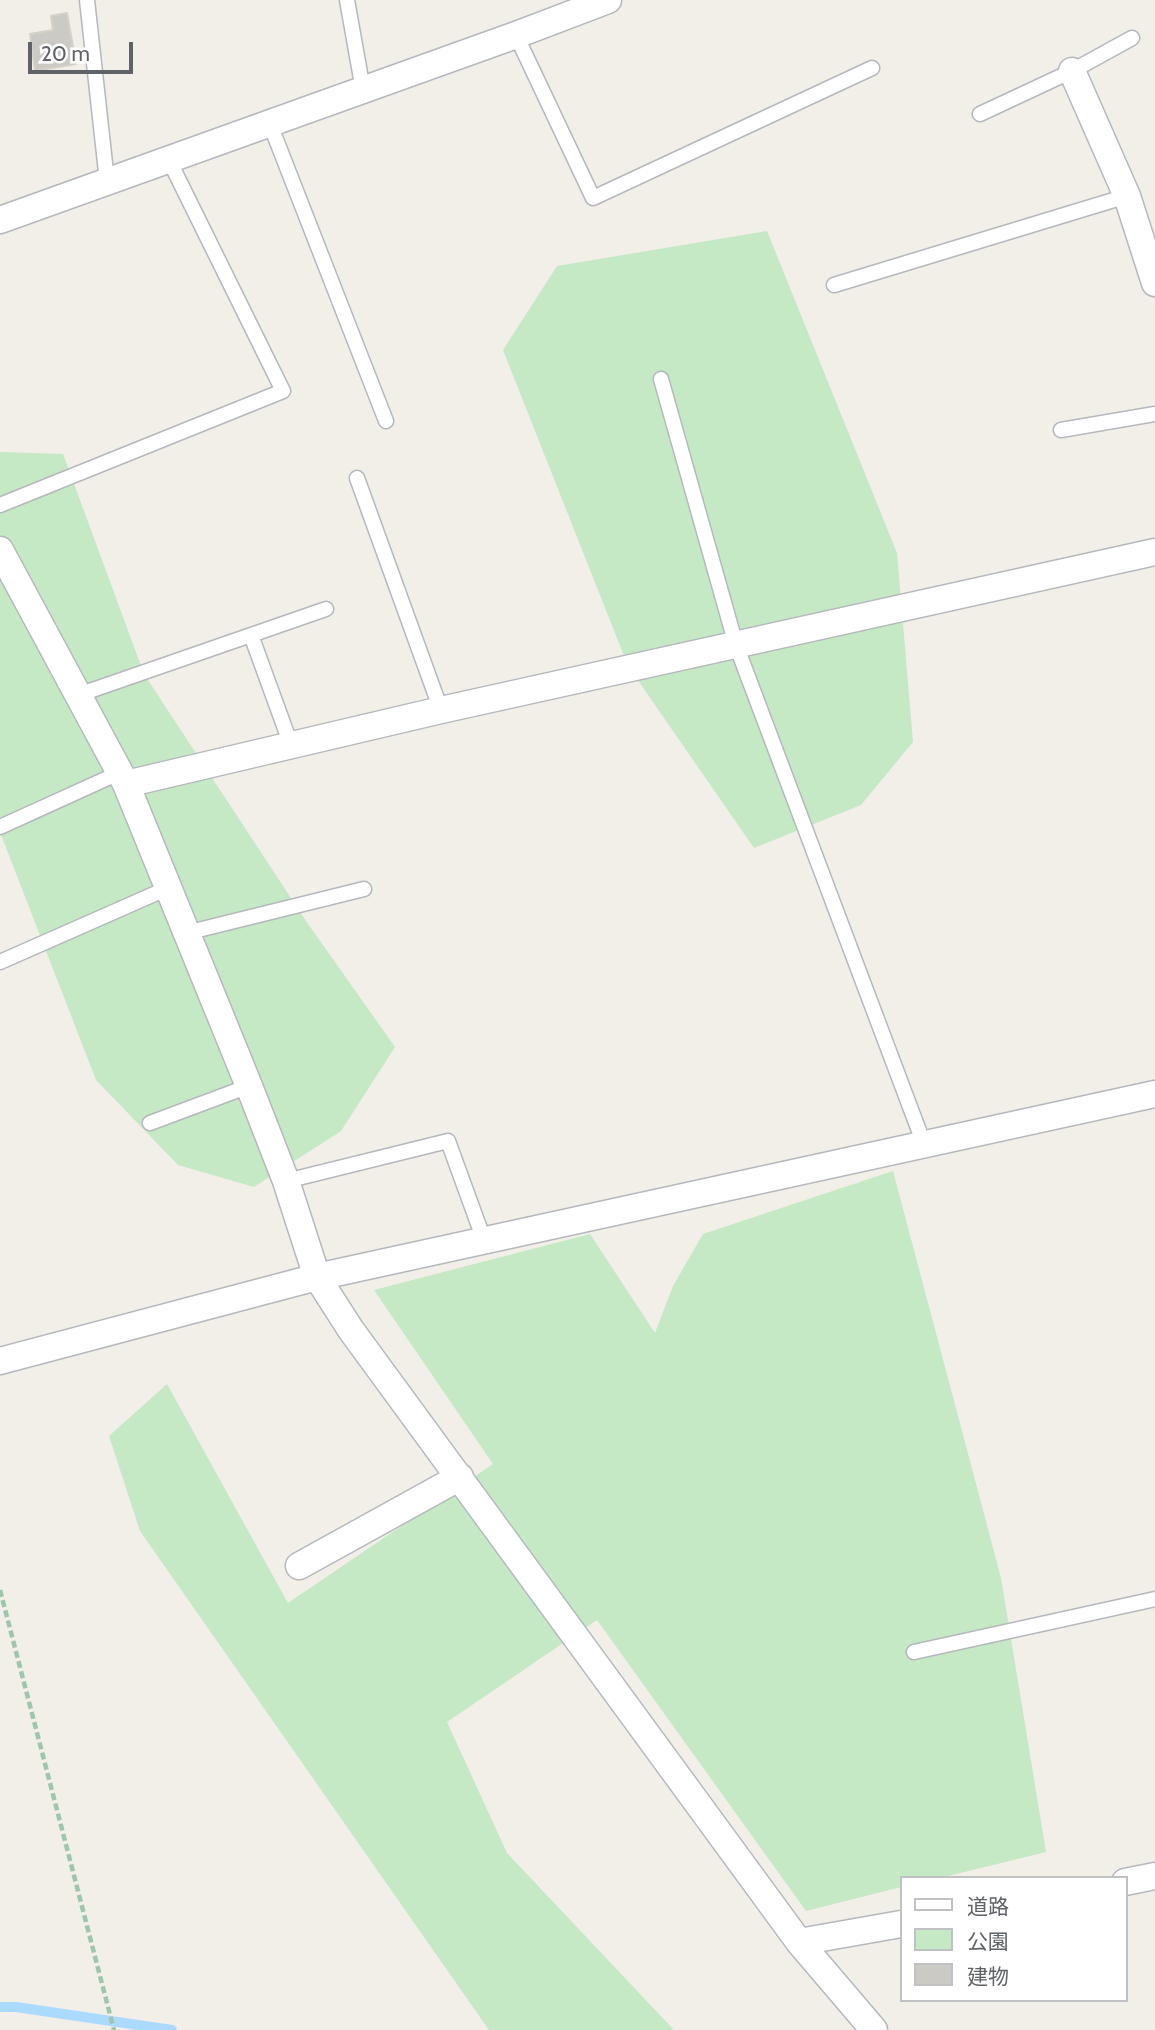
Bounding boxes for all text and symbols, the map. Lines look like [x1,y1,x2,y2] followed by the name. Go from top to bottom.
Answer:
[32,28,136,72] scale bar
[41,41,90,66] text: 20 m
[900,1876,1127,2002] legend
[967,1894,1009,1919] text: 道路
[967,1929,1009,1954] text: 公園
[967,1964,1009,1989] text: 建物

